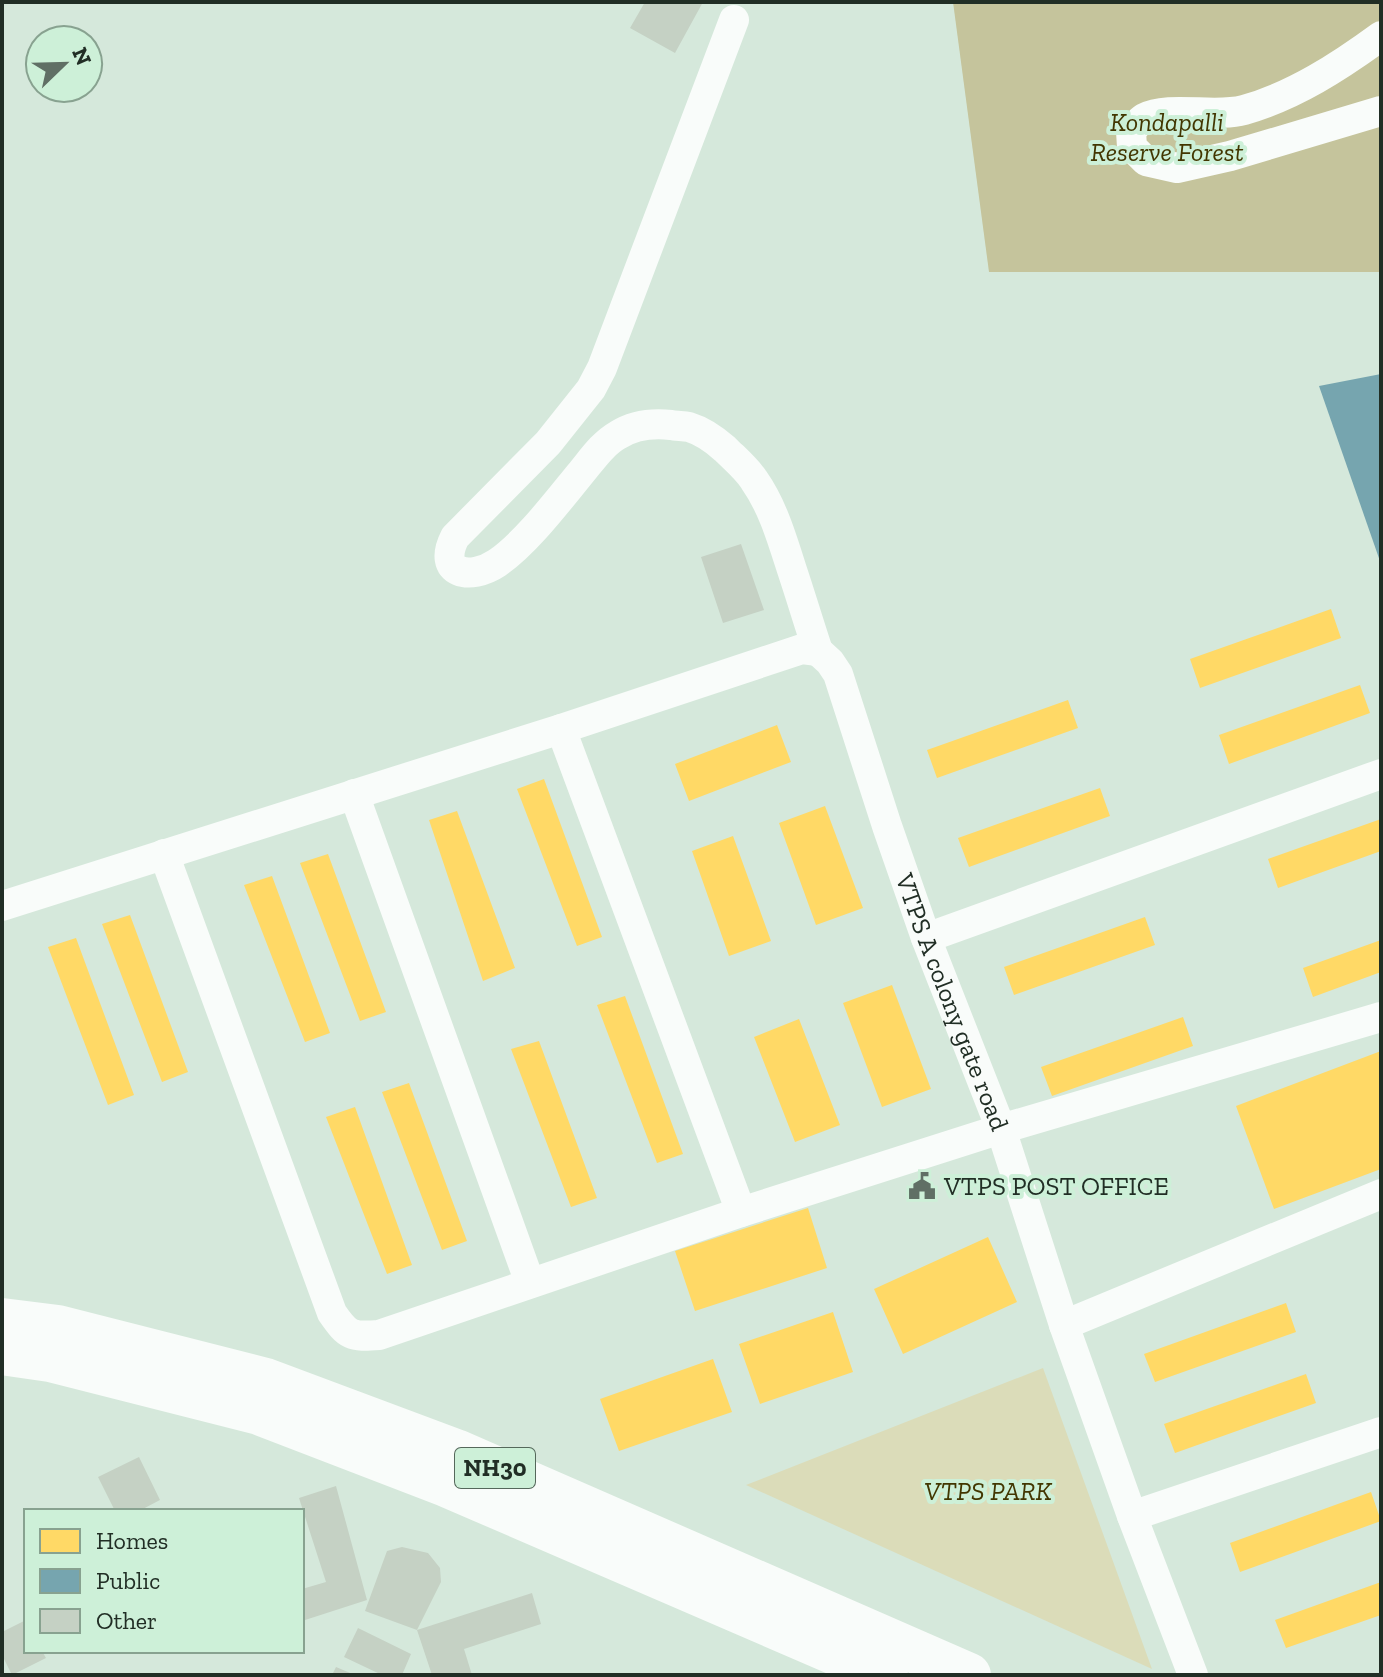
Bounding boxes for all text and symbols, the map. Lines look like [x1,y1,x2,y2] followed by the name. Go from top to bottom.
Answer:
[24,24,104,104] north arrow
[66,43,98,70] text: N
[1090,106,1244,168] park label: Kondapalli Reserve Forest
[888,868,1016,1135] street label: VTPS A colony gate road
[943,1170,1169,1202] place label: VTPS POST OFFICE
[907,1171,937,1201] public building icon: VTPS POST OFFICE
[455,1448,535,1488] road number: NH30
[924,1475,1053,1507] park label: VTPS PARK
[24,1509,304,1653] legend
[96,1526,168,1555] text: Homes
[96,1566,160,1595] text: Public
[96,1606,157,1635] text: Other

